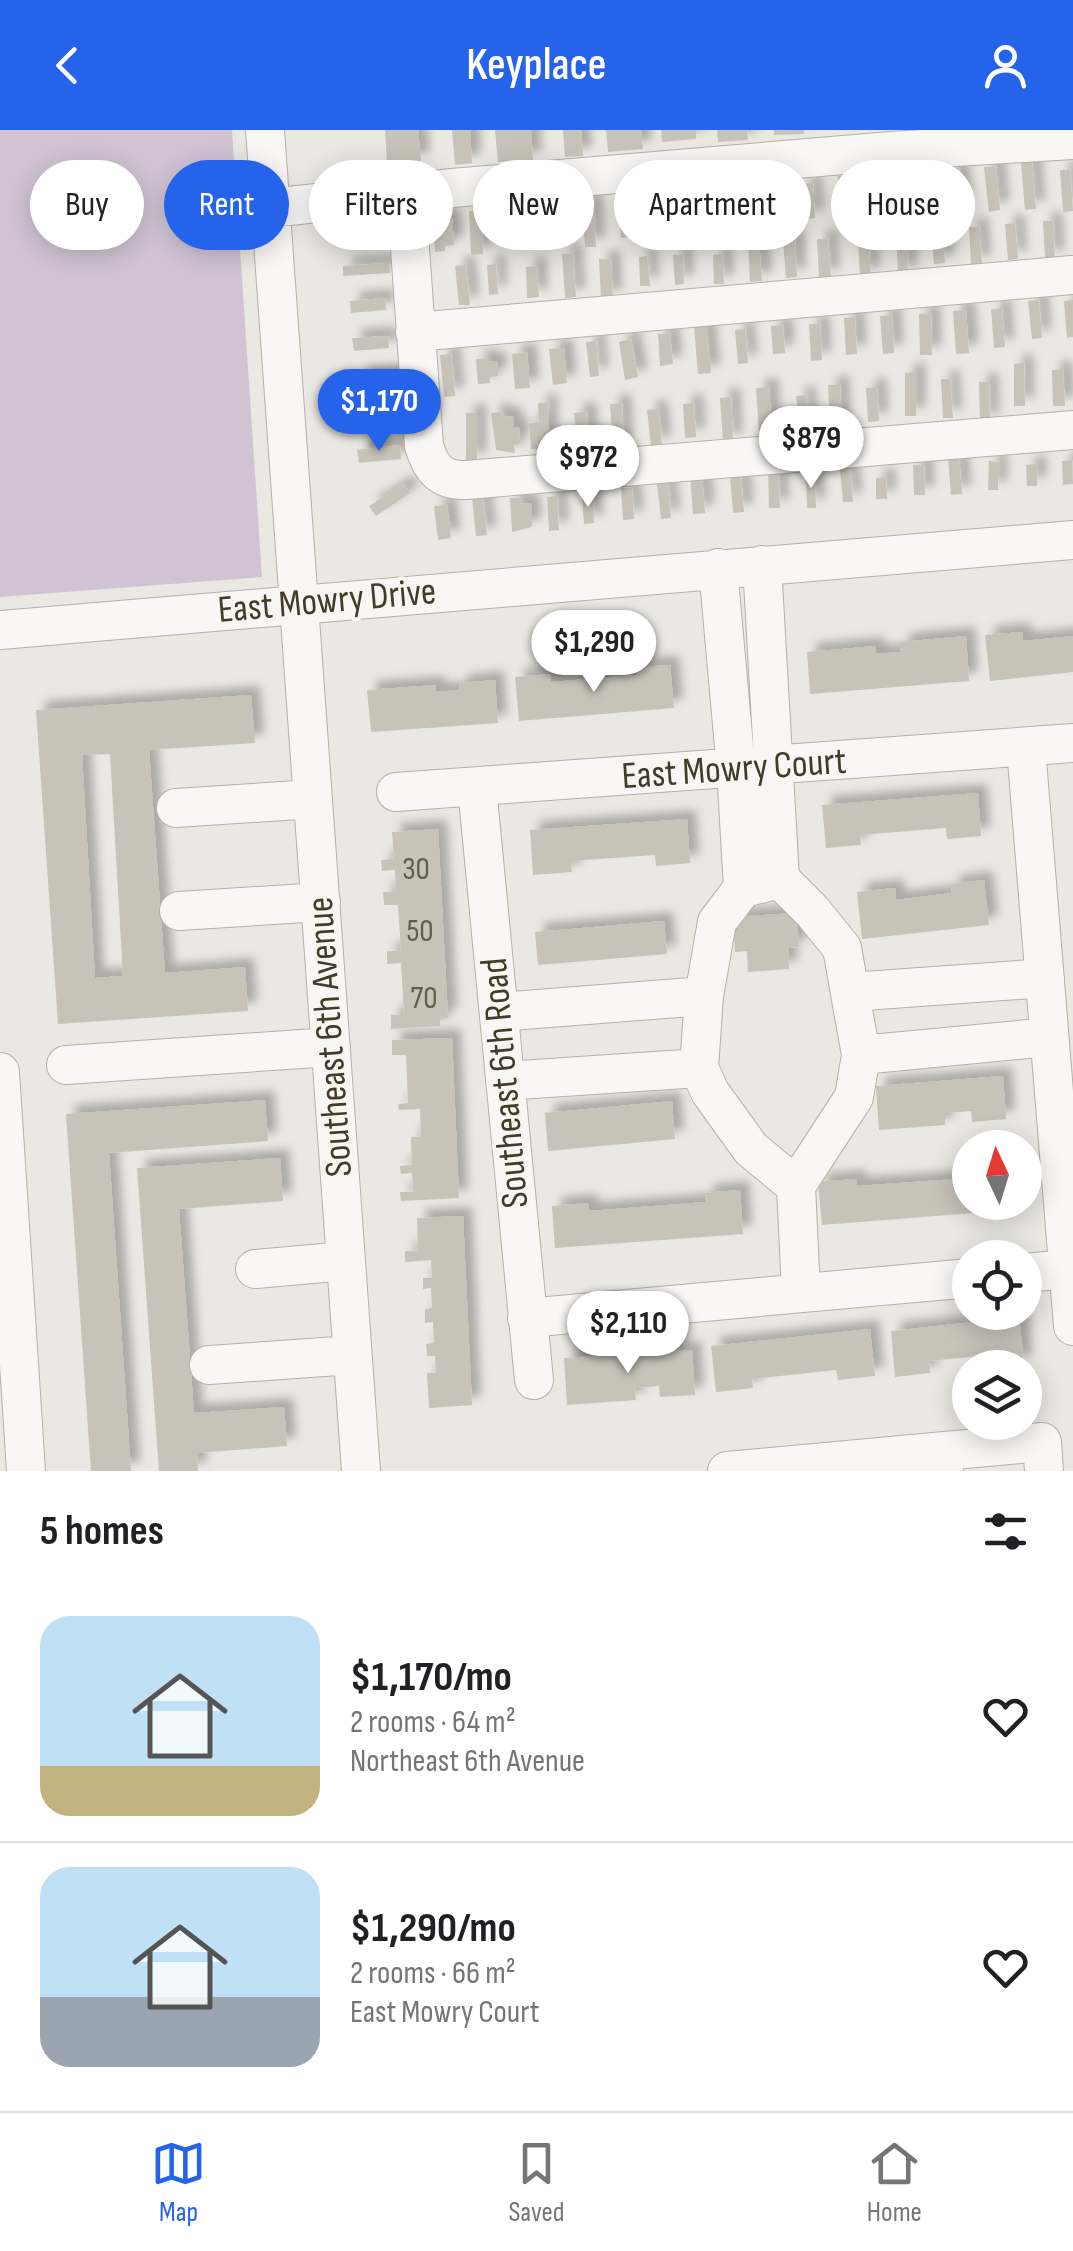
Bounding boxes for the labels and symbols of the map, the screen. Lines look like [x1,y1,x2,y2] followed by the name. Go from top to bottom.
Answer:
[298,369,460,454] pin: $1,170
[752,406,870,491] pin: $879
[529,425,647,510] pin: $972
[216,569,438,633] street label: East Mowry Drive
[513,610,675,695] pin: $1,290
[620,739,848,799] street label: East Mowry Court
[402,850,430,889] house number: 30
[298,896,362,1178] street label: Southeast 6th Avenue
[406,912,434,951] house number: 50
[472,956,538,1210] street label: Southeast 6th Road
[411,979,437,1018] house number: 70
[952,1130,1042,1220] north arrow
[547,1291,709,1376] pin: $2,110

